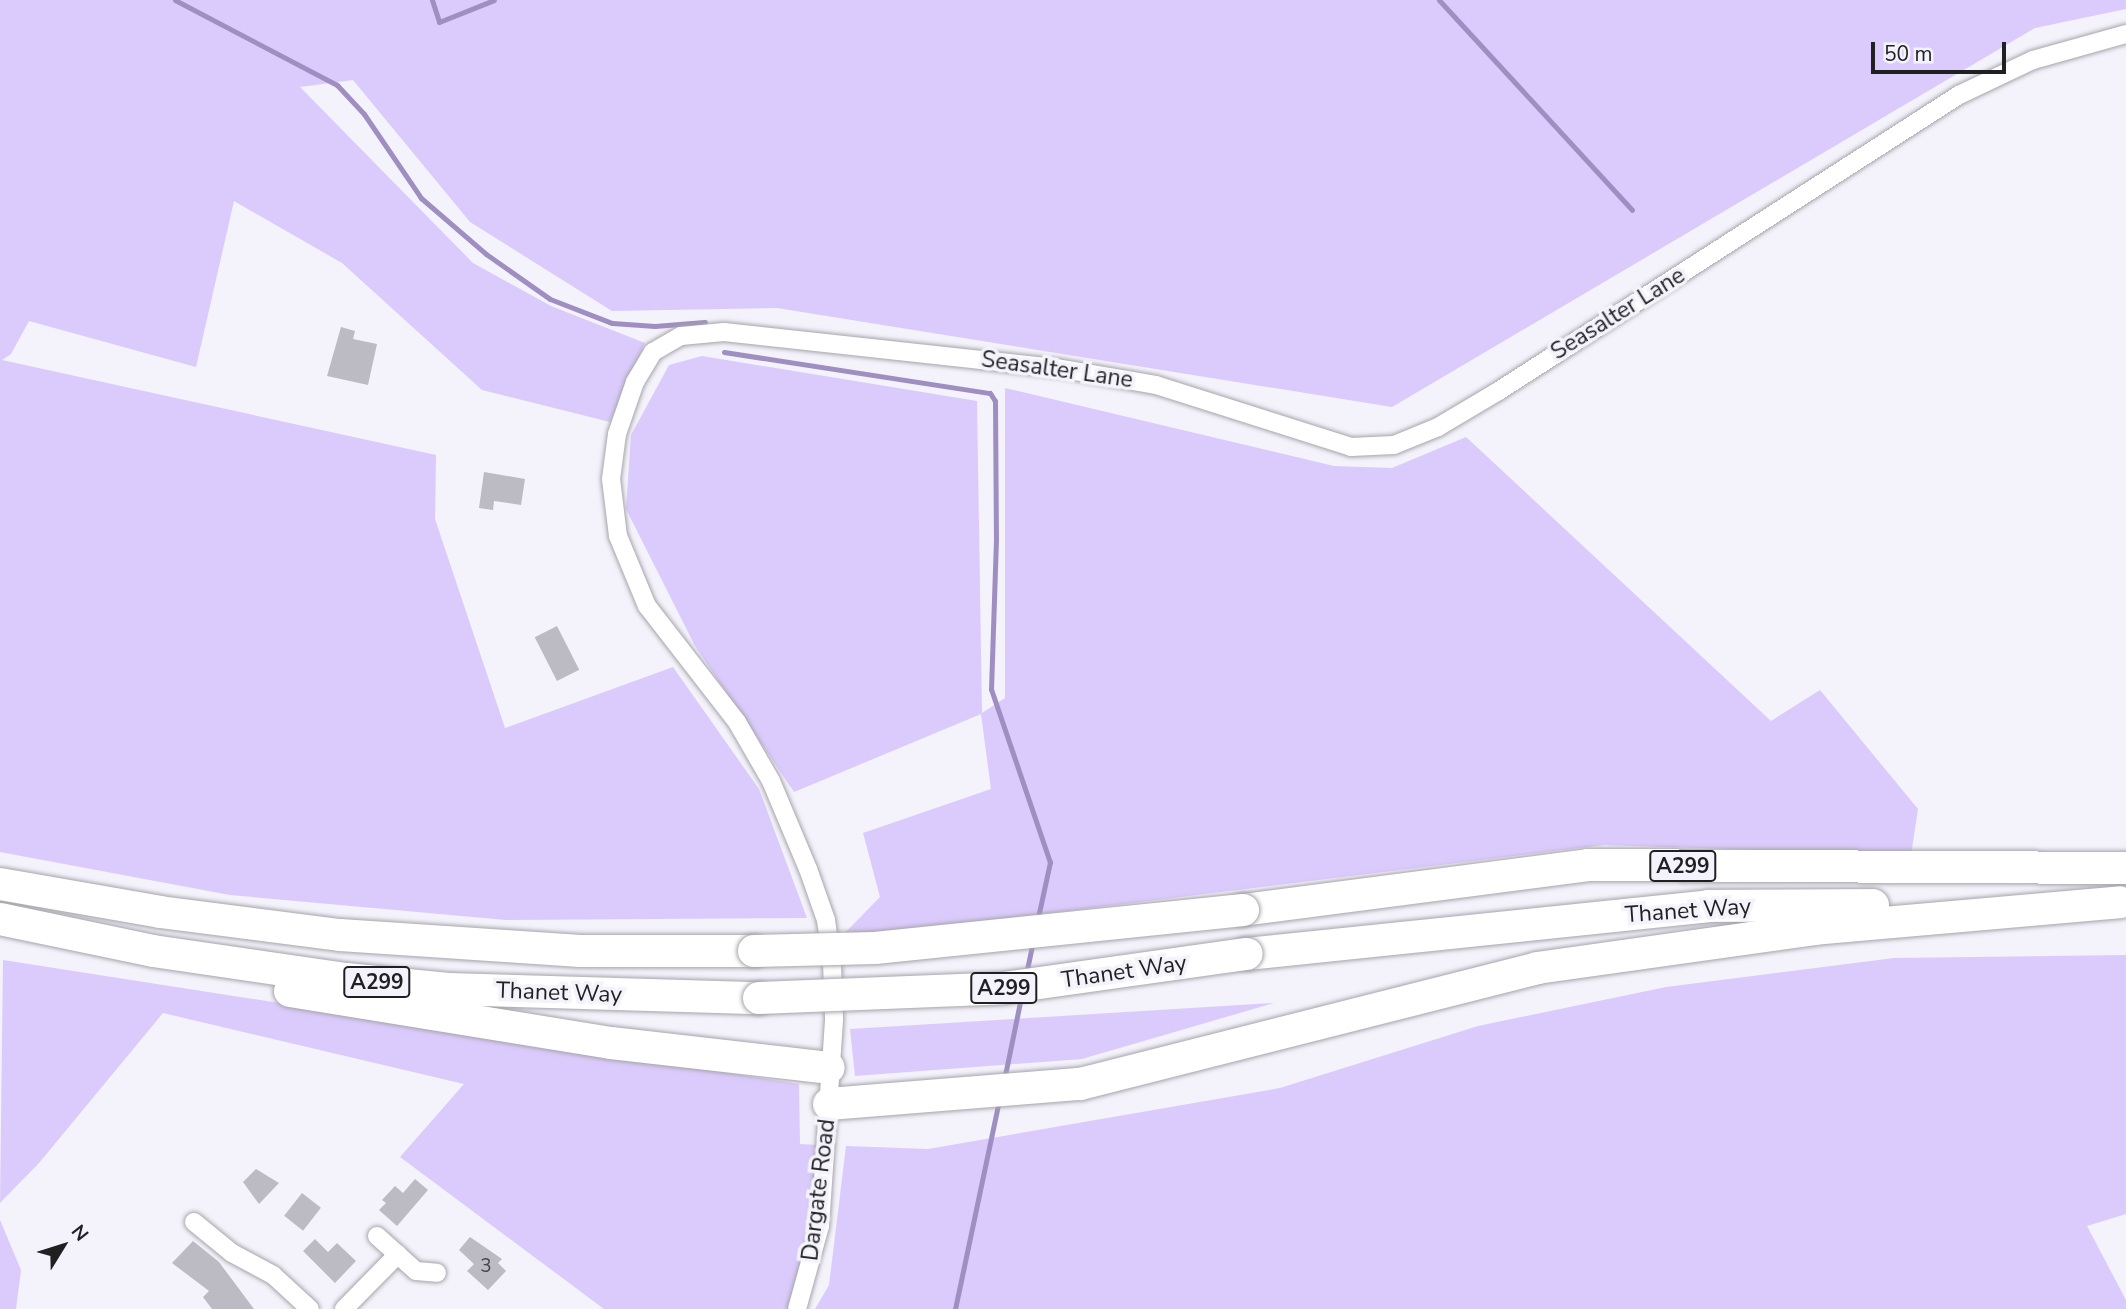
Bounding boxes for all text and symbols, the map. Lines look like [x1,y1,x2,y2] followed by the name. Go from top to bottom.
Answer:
[1874,28,2009,72] scale bar
[1884,40,1933,68] text: 50 m
[1546,262,1690,366] street label: Seasalter Lane
[979,346,1135,394] street label: Seasalter Lane
[1648,848,1718,884] road number: A299
[1624,893,1752,929] street label: Thanet Way
[1060,950,1188,994] street label: Thanet Way
[342,964,412,1000] road number: A299
[969,970,1039,1006] road number: A299
[495,977,623,1009] street label: Thanet Way
[797,1118,841,1262] street label: Dargate Road
[28,1211,98,1281] north arrow
[65,1219,94,1247] text: N
[480,1256,492,1278] house number: 3

